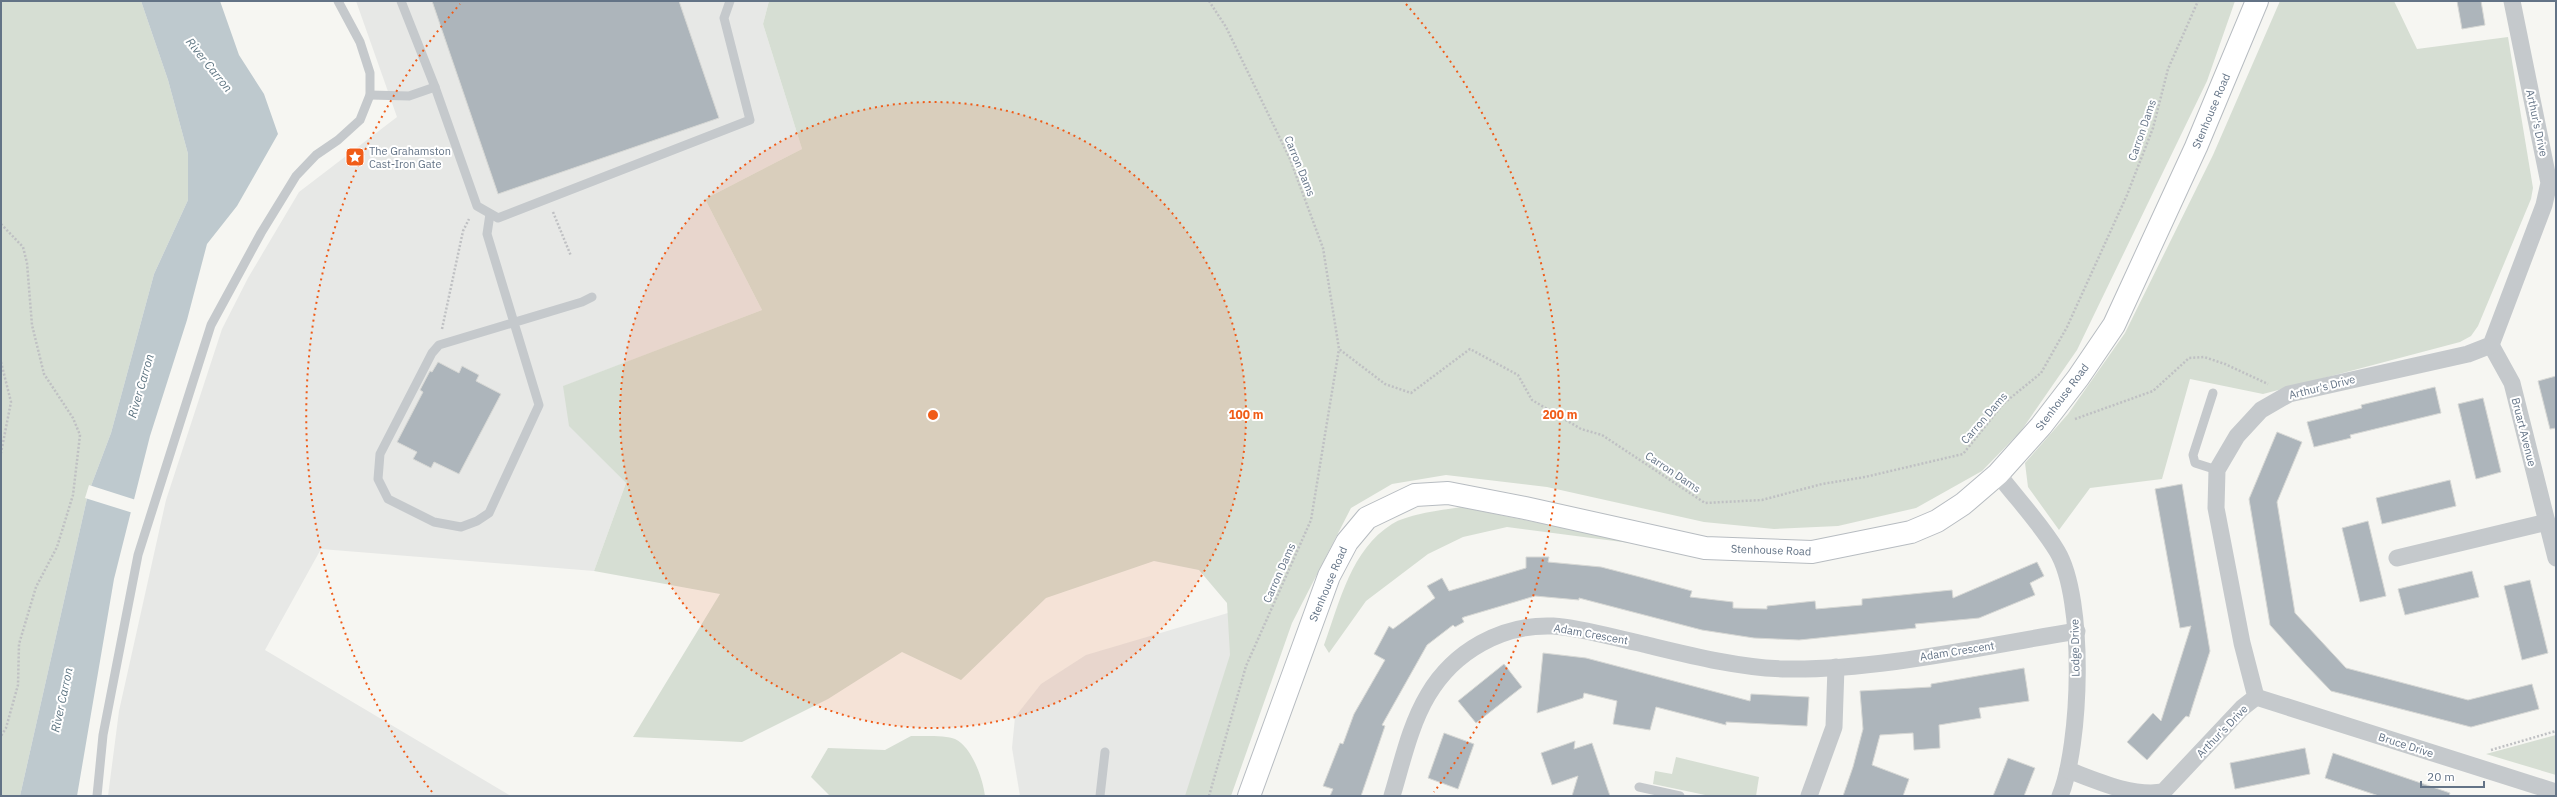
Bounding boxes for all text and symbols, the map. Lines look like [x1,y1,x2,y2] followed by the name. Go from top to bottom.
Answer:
[183,34,236,95] water label: River Carron
[2189,71,2233,151] street label: Stenhouse Road
[2523,88,2551,158] street label: Arthur's Drive
[2125,97,2159,163] street label: Carron Dams
[1282,134,1318,198] street label: Carron Dams
[369,144,451,171] place label: The Grahamston Cast-Iron Gate
[344,146,366,168] place icon: The Grahamston Cast-Iron Gate
[124,352,157,420] water label: River Carron
[2032,361,2092,433] street label: Stenhouse Road
[2287,372,2357,402] street label: Arthur's Drive
[1958,389,2010,447] street label: Carron Dams
[2509,396,2539,468] street label: Bruart Avenue
[1228,407,1264,422] text: 100 m
[1542,407,1578,422] text: 200 m
[926,408,940,422] centre of rings
[1643,448,1703,496] street label: Carron Dams
[1260,541,1298,605] street label: Carron Dams
[1731,542,1811,558] street label: Stenhouse Road
[1306,544,1350,624] street label: Stenhouse Road
[2067,619,2083,677] street label: Lodge Drive
[1553,621,1629,647] street label: Adam Crescent
[1919,638,1995,664] street label: Adam Crescent
[47,666,76,734] water label: River Carron
[2193,702,2251,760] street label: Arthur's Drive
[2377,730,2435,760] street label: Bruce Drive
[2421,763,2484,789] scale bar
[2427,769,2455,784] text: 20 m

